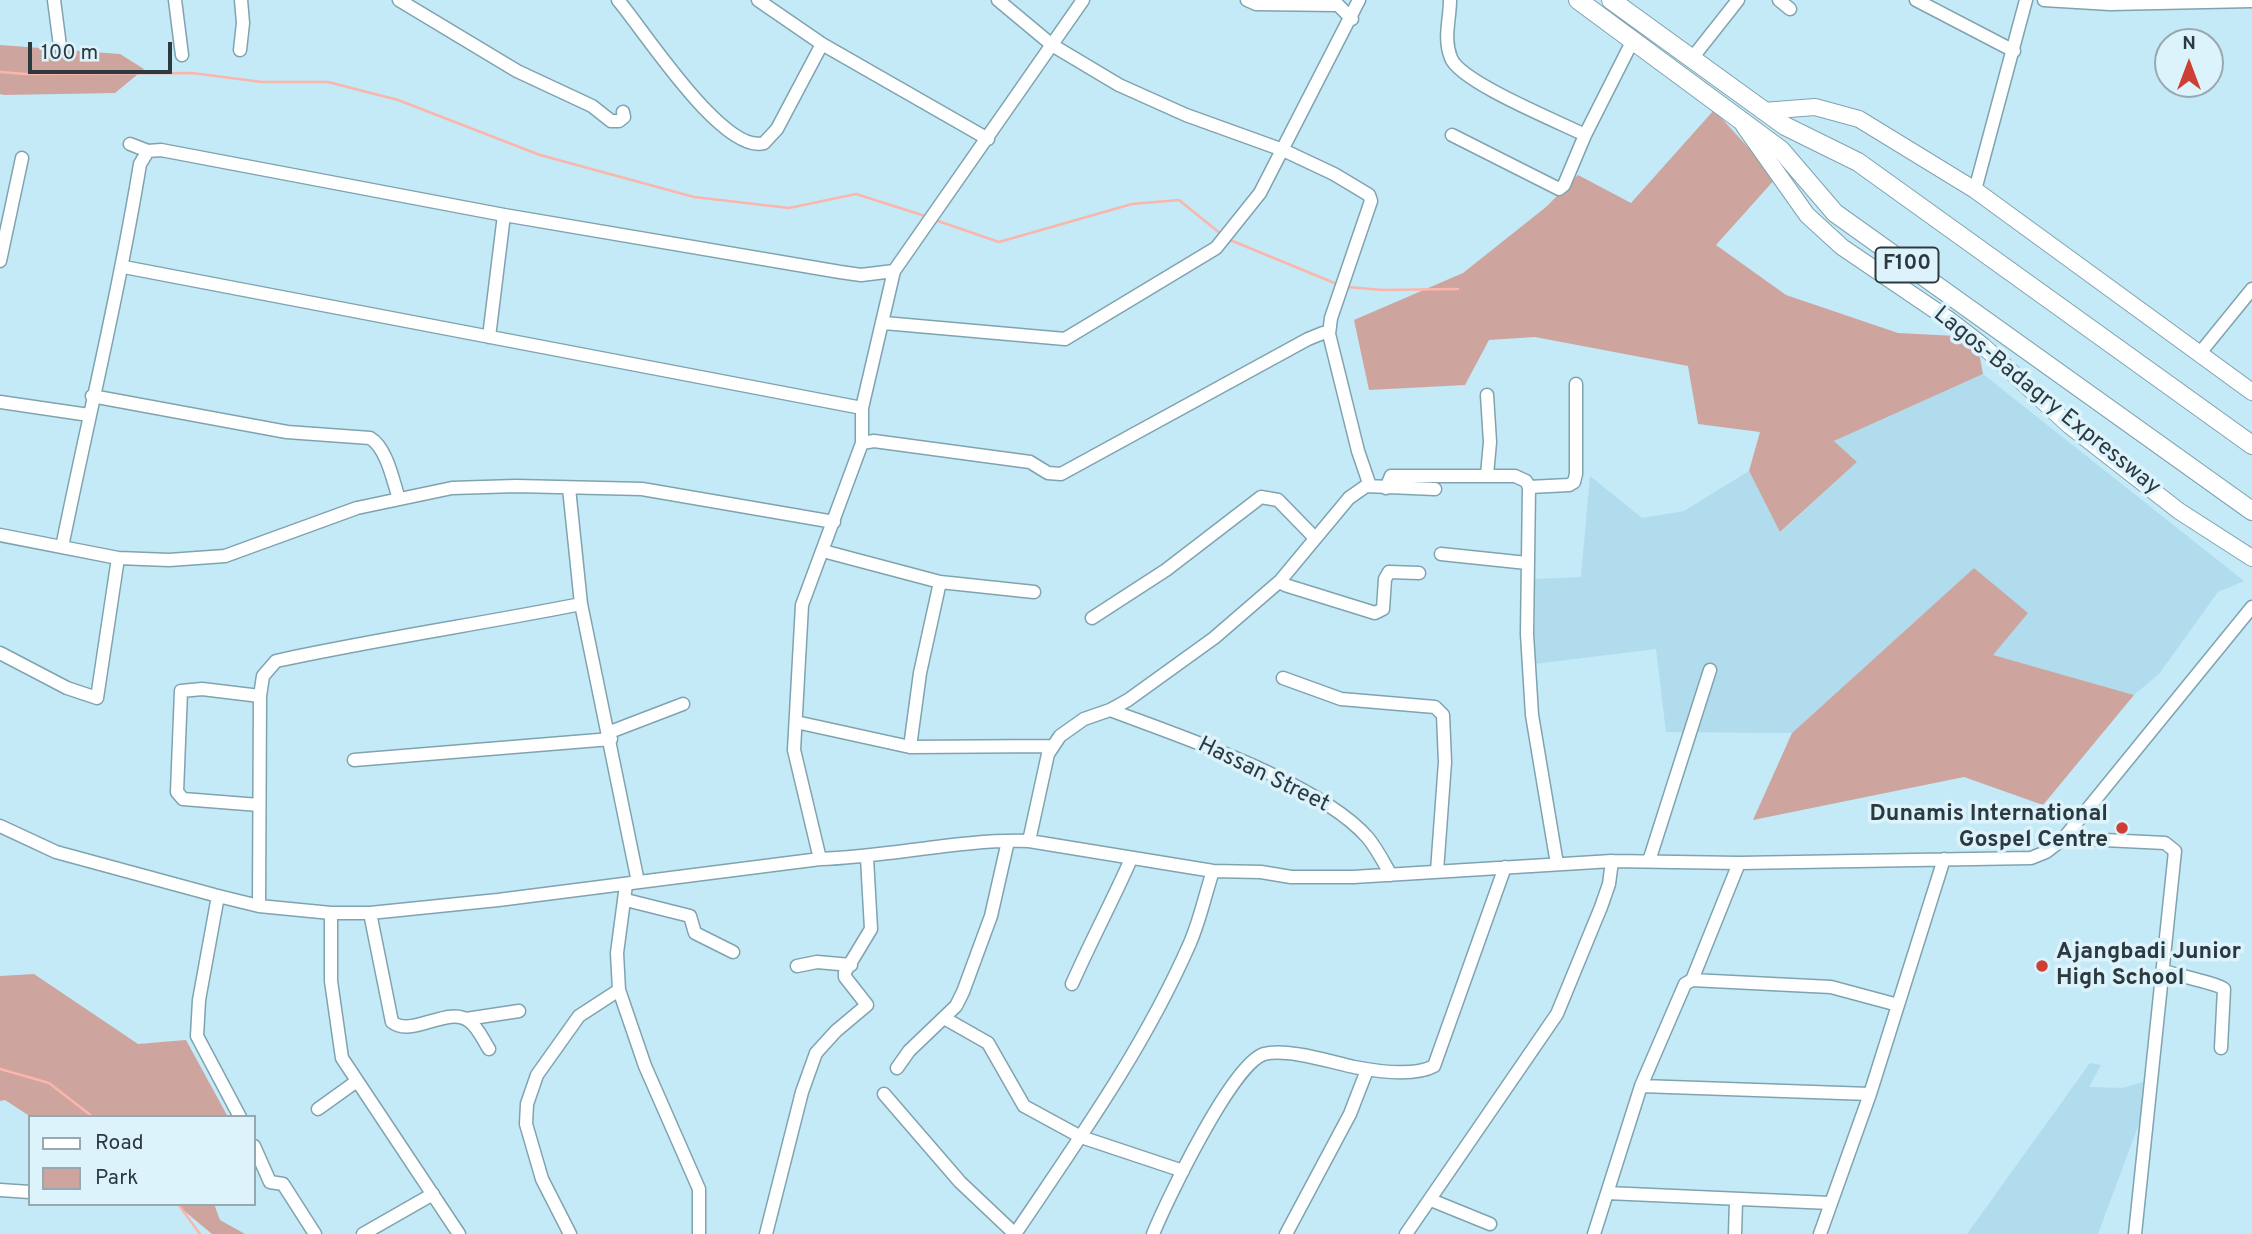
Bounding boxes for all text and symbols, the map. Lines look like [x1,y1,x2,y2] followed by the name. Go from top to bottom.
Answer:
[32,28,175,72] scale bar
[2154,28,2224,98] north arrow
[2182,32,2196,56] text: N
[41,40,98,67] text: 100 m
[1876,247,1938,282] road number: F100
[1927,302,2165,502] street label: Lagos-Badagry Expressway
[1193,732,1333,820] street label: Hassan Street
[1869,801,2108,855] place label: Dunamis International Gospel Centre
[2114,820,2130,836] marker: Dunamis International Gospel Centre
[2056,939,2241,993] place label: Ajangbadi Junior High School
[2034,958,2050,974] marker: Ajangbadi Junior High School
[28,1115,256,1206] legend
[95,1130,144,1157] text: Road
[95,1165,138,1192] text: Park

